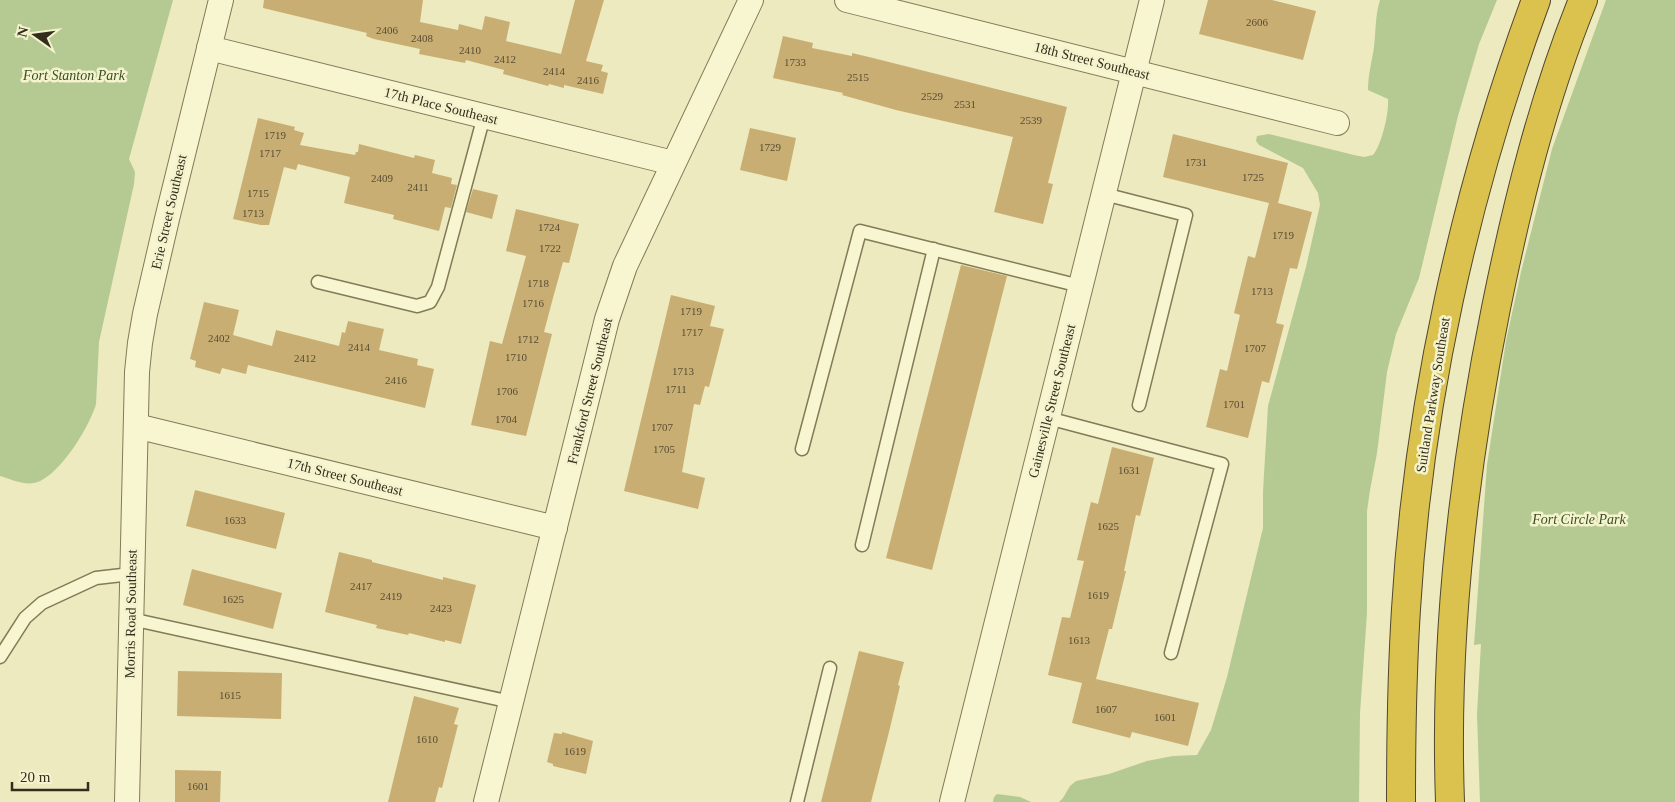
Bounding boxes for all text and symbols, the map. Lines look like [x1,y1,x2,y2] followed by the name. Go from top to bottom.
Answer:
[10,10,60,60] north arrow
[1246,16,1269,28] house number: 2606
[376,24,399,36] house number: 2406
[14,25,31,39] text: N
[411,32,434,44] house number: 2408
[1032,39,1152,83] street label: 18th Street Southeast
[459,44,482,56] house number: 2410
[494,53,516,65] house number: 2412
[784,56,807,68] house number: 1733
[543,65,566,77] house number: 2414
[22,68,126,83] park label: Fort Stanton Park
[847,71,870,83] house number: 2515
[577,74,600,86] house number: 2416
[383,85,500,127] street label: 17th Place Southeast
[921,90,944,102] house number: 2529
[954,98,976,110] house number: 2531
[1020,114,1043,126] house number: 2539
[264,129,287,141] house number: 1719
[759,141,782,153] house number: 1729
[259,147,282,159] house number: 1717
[148,153,190,271] street label: Erie Street Southeast
[1185,156,1207,168] house number: 1731
[1242,171,1265,183] house number: 1725
[371,172,394,184] house number: 2409
[407,181,429,193] house number: 2411
[247,187,270,199] house number: 1715
[242,207,265,219] house number: 1713
[538,221,561,233] house number: 1724
[1272,229,1295,241] house number: 1719
[539,242,561,254] house number: 1722
[527,277,550,289] house number: 1718
[1251,285,1274,297] house number: 1713
[522,297,545,309] house number: 1716
[680,305,703,317] house number: 1719
[565,316,615,466] street label: Frankford Street Southeast
[1413,316,1453,474] street label: Suitland Parkway Southeast
[1026,322,1078,479] street label: Gainesville Street Southeast
[681,326,704,338] house number: 1717
[208,332,230,344] house number: 2402
[517,333,539,345] house number: 1712
[348,341,371,353] house number: 2414
[1244,342,1267,354] house number: 1707
[505,351,528,363] house number: 1710
[294,352,316,364] house number: 2412
[672,365,695,377] house number: 1713
[385,374,408,386] house number: 2416
[665,383,687,395] house number: 1711
[496,385,519,397] house number: 1706
[1223,398,1245,410] house number: 1701
[495,413,518,425] house number: 1704
[651,421,674,433] house number: 1707
[653,443,676,455] house number: 1705
[285,455,405,499] street label: 17th Street Southeast
[1118,464,1140,476] house number: 1631
[1531,512,1627,527] park label: Fort Circle Park
[224,514,247,526] house number: 1633
[1097,520,1120,532] house number: 1625
[122,549,140,679] street label: Morris Road Southeast
[350,580,373,592] house number: 2417
[1087,589,1110,601] house number: 1619
[380,590,403,602] house number: 2419
[222,593,245,605] house number: 1625
[430,602,453,614] house number: 2423
[1068,634,1091,646] house number: 1613
[219,689,242,701] house number: 1615
[1095,703,1118,715] house number: 1607
[1154,711,1176,723] house number: 1601
[416,733,439,745] house number: 1610
[564,745,587,757] house number: 1619
[12,760,89,792] scale bar
[20,769,51,785] text: 20 m
[187,780,209,792] house number: 1601

